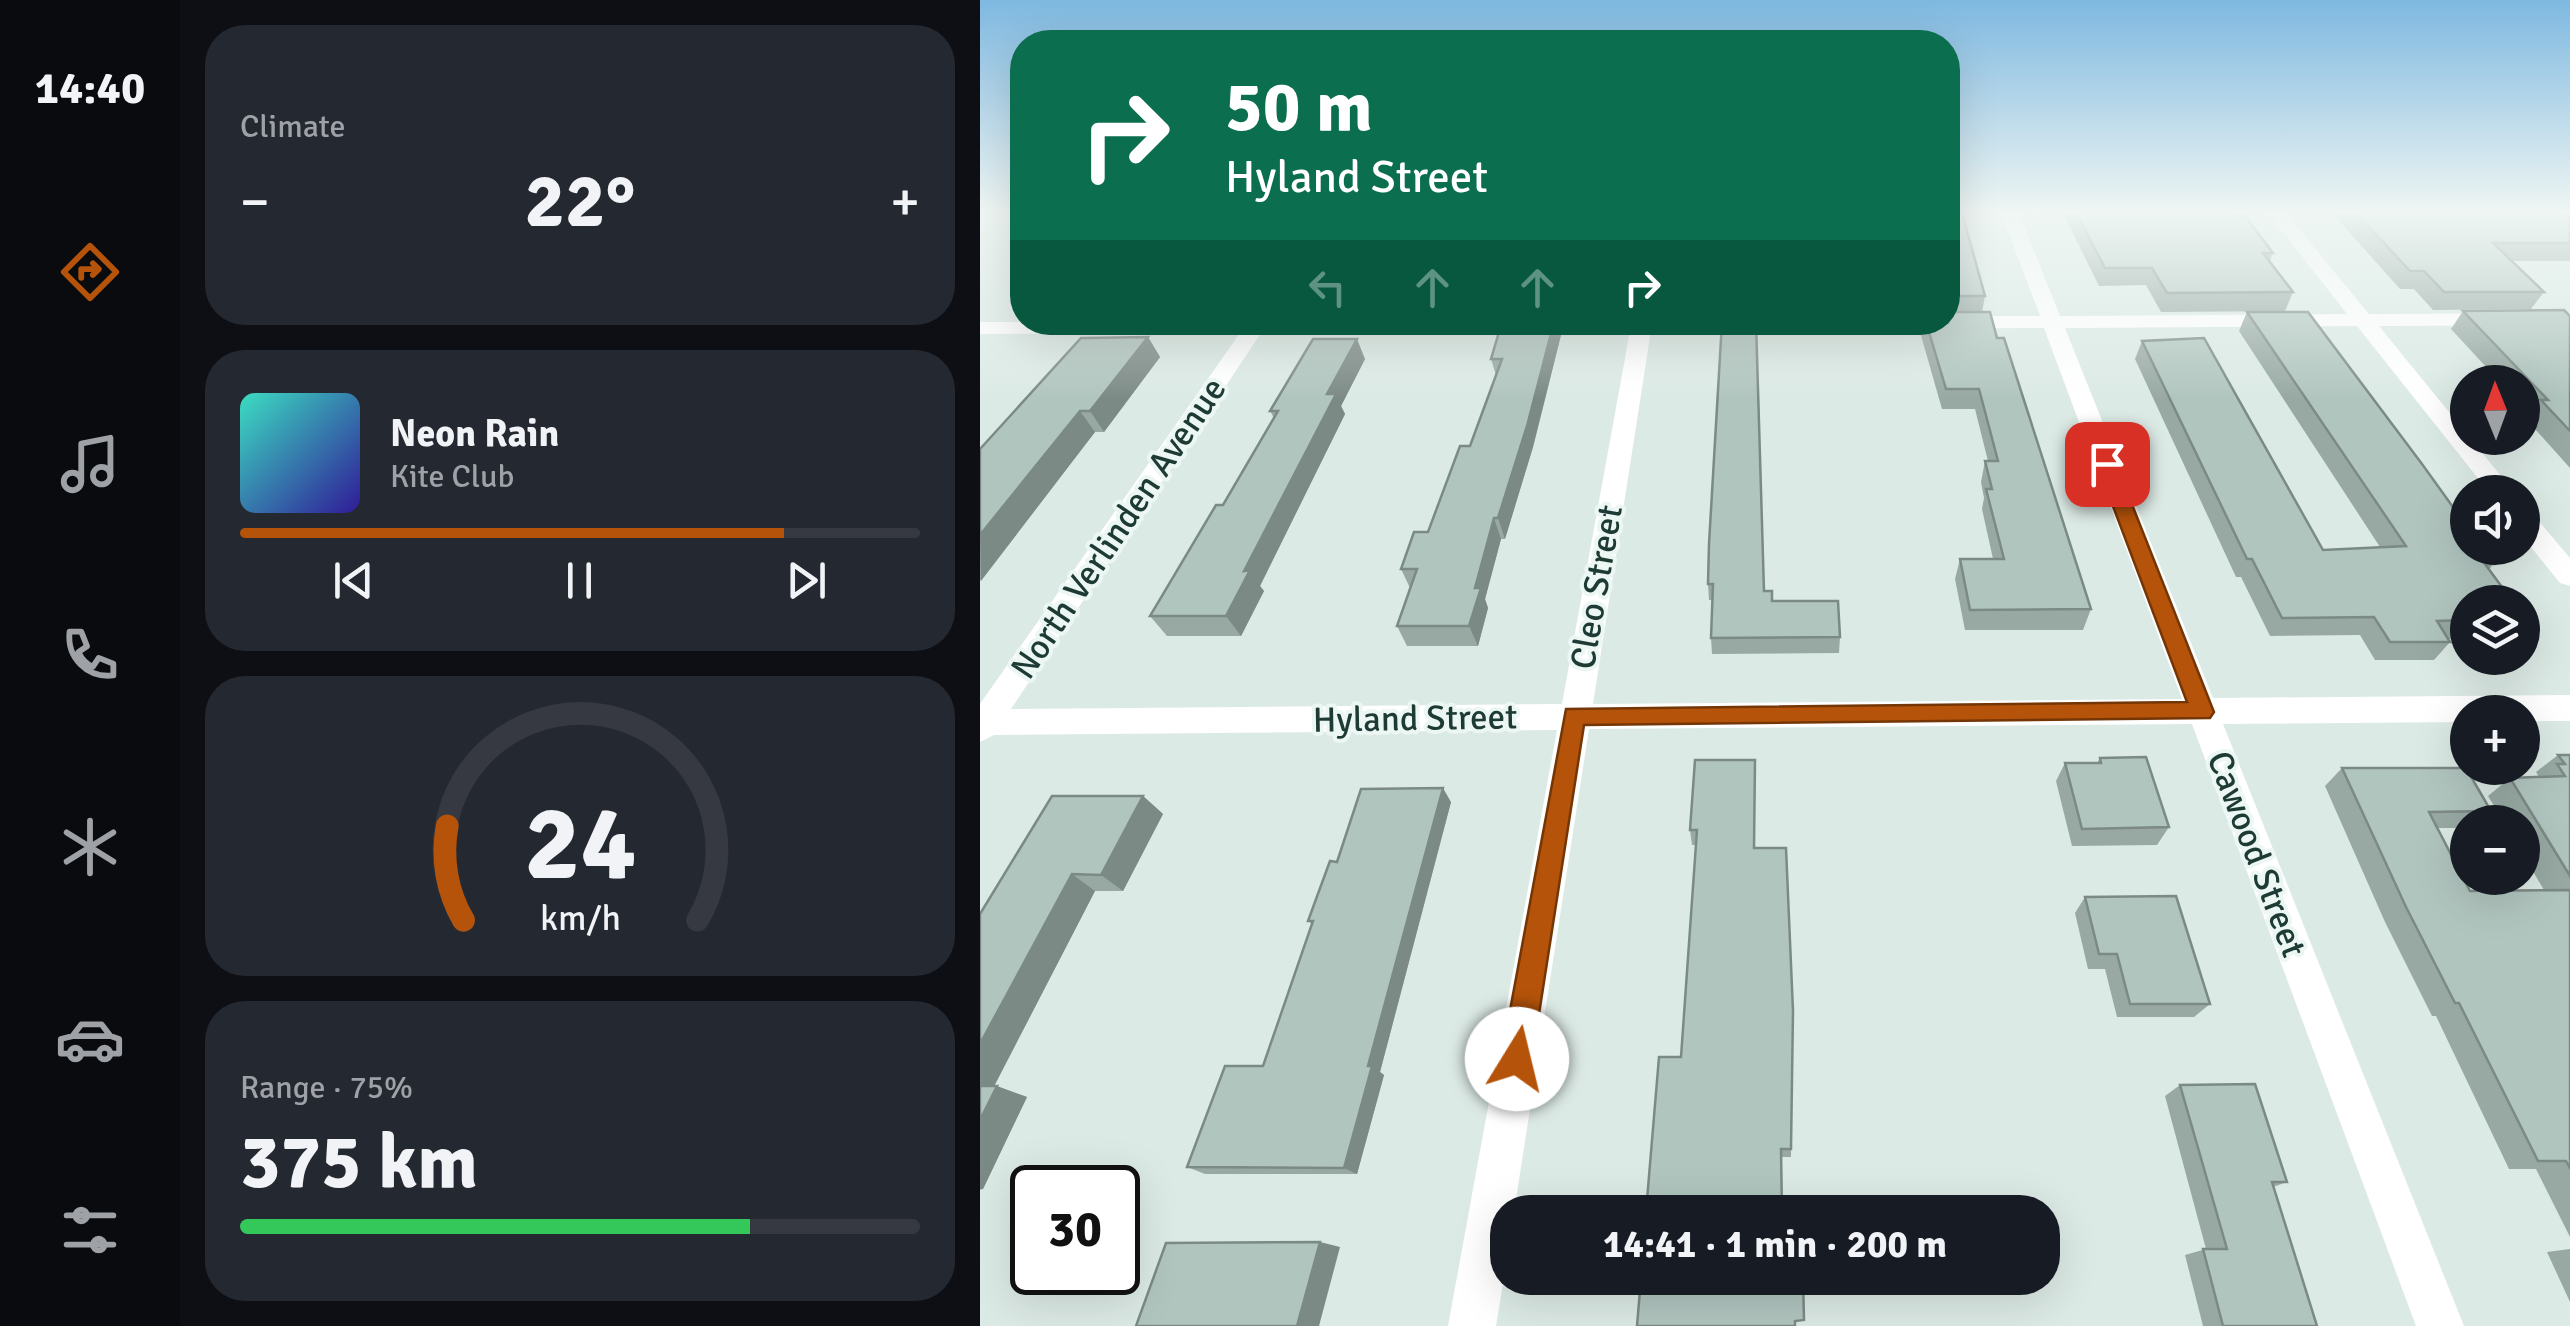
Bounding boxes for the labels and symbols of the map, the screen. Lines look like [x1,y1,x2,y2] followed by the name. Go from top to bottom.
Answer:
[2450,365,2540,455] north arrow
[1002,369,1235,687] street label: North Verlinden Avenue
[2065,422,2150,507] pin
[1561,502,1632,672] street label: Cleo Street
[1312,695,1518,742] street label: Hyland Street
[2198,745,2315,963] street label: Cawood Street
[1465,1007,1569,1111] position arrow
[1010,1165,1140,1295] speed limit sign: 30

